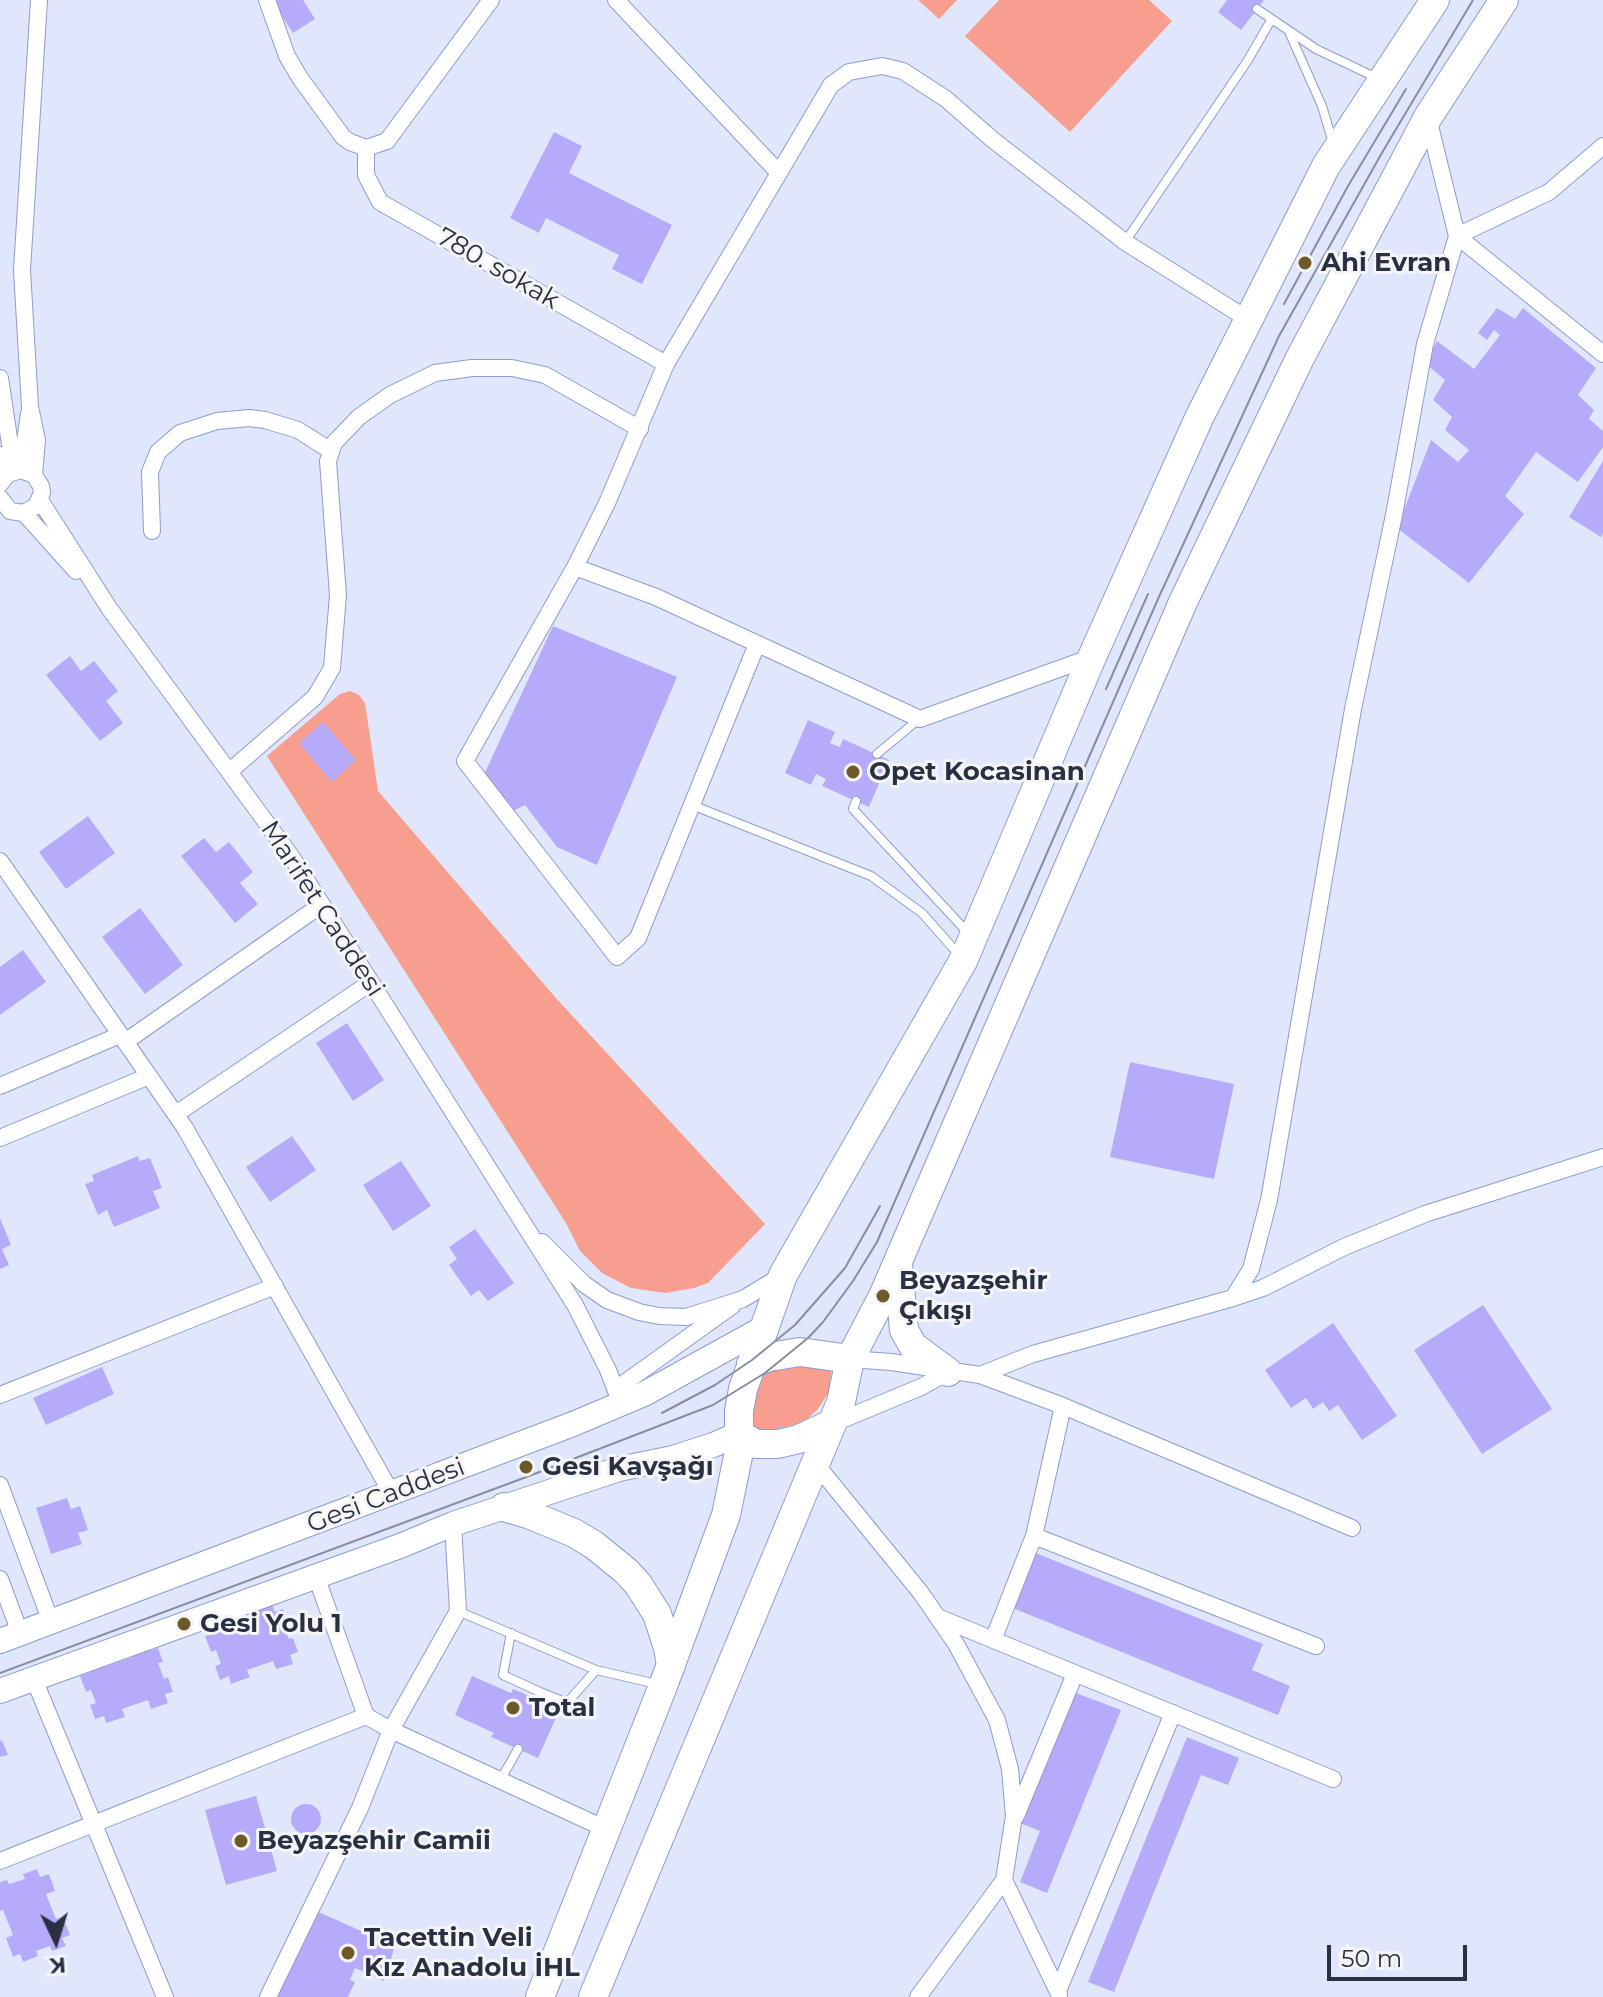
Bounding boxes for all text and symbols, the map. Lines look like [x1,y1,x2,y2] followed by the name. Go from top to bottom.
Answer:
[431,222,565,316] street label: 780. sokak
[1321,247,1451,279] place label: Ahi Evran
[1296,254,1314,272] marker: Ahi Evran
[869,756,1085,788] place label: Opet Kocasinan
[844,763,862,781] marker: Opet Kocasinan
[254,815,390,1003] street label: Marifet Caddesi
[899,1265,1048,1326] place label: Beyazşehir Çıkışı
[874,1287,892,1305] marker: Beyazşehir Çıkışı
[542,1451,713,1483] place label: Gesi Kavşağı
[303,1452,469,1540] street label: Gesi Caddesi
[517,1458,535,1476] marker: Gesi Kavşağı
[200,1608,342,1640] place label: Gesi Yolu 1
[175,1615,193,1633] marker: Gesi Yolu 1
[529,1692,595,1724] place label: Total
[504,1699,522,1717] marker: Total
[257,1825,491,1857] place label: Beyazşehir Camii
[232,1832,250,1850] marker: Beyazşehir Camii
[16,1901,96,1981] north arrow
[364,1922,580,1984] place label: Tacettin Veli Kız Anadolu İHL
[1331,1929,1471,1979] scale bar
[339,1944,357,1962] marker: Tacettin Veli Kız Anadolu İHL
[1341,1944,1402,1973] text: 50 m
[49,1951,67,1979] text: K

